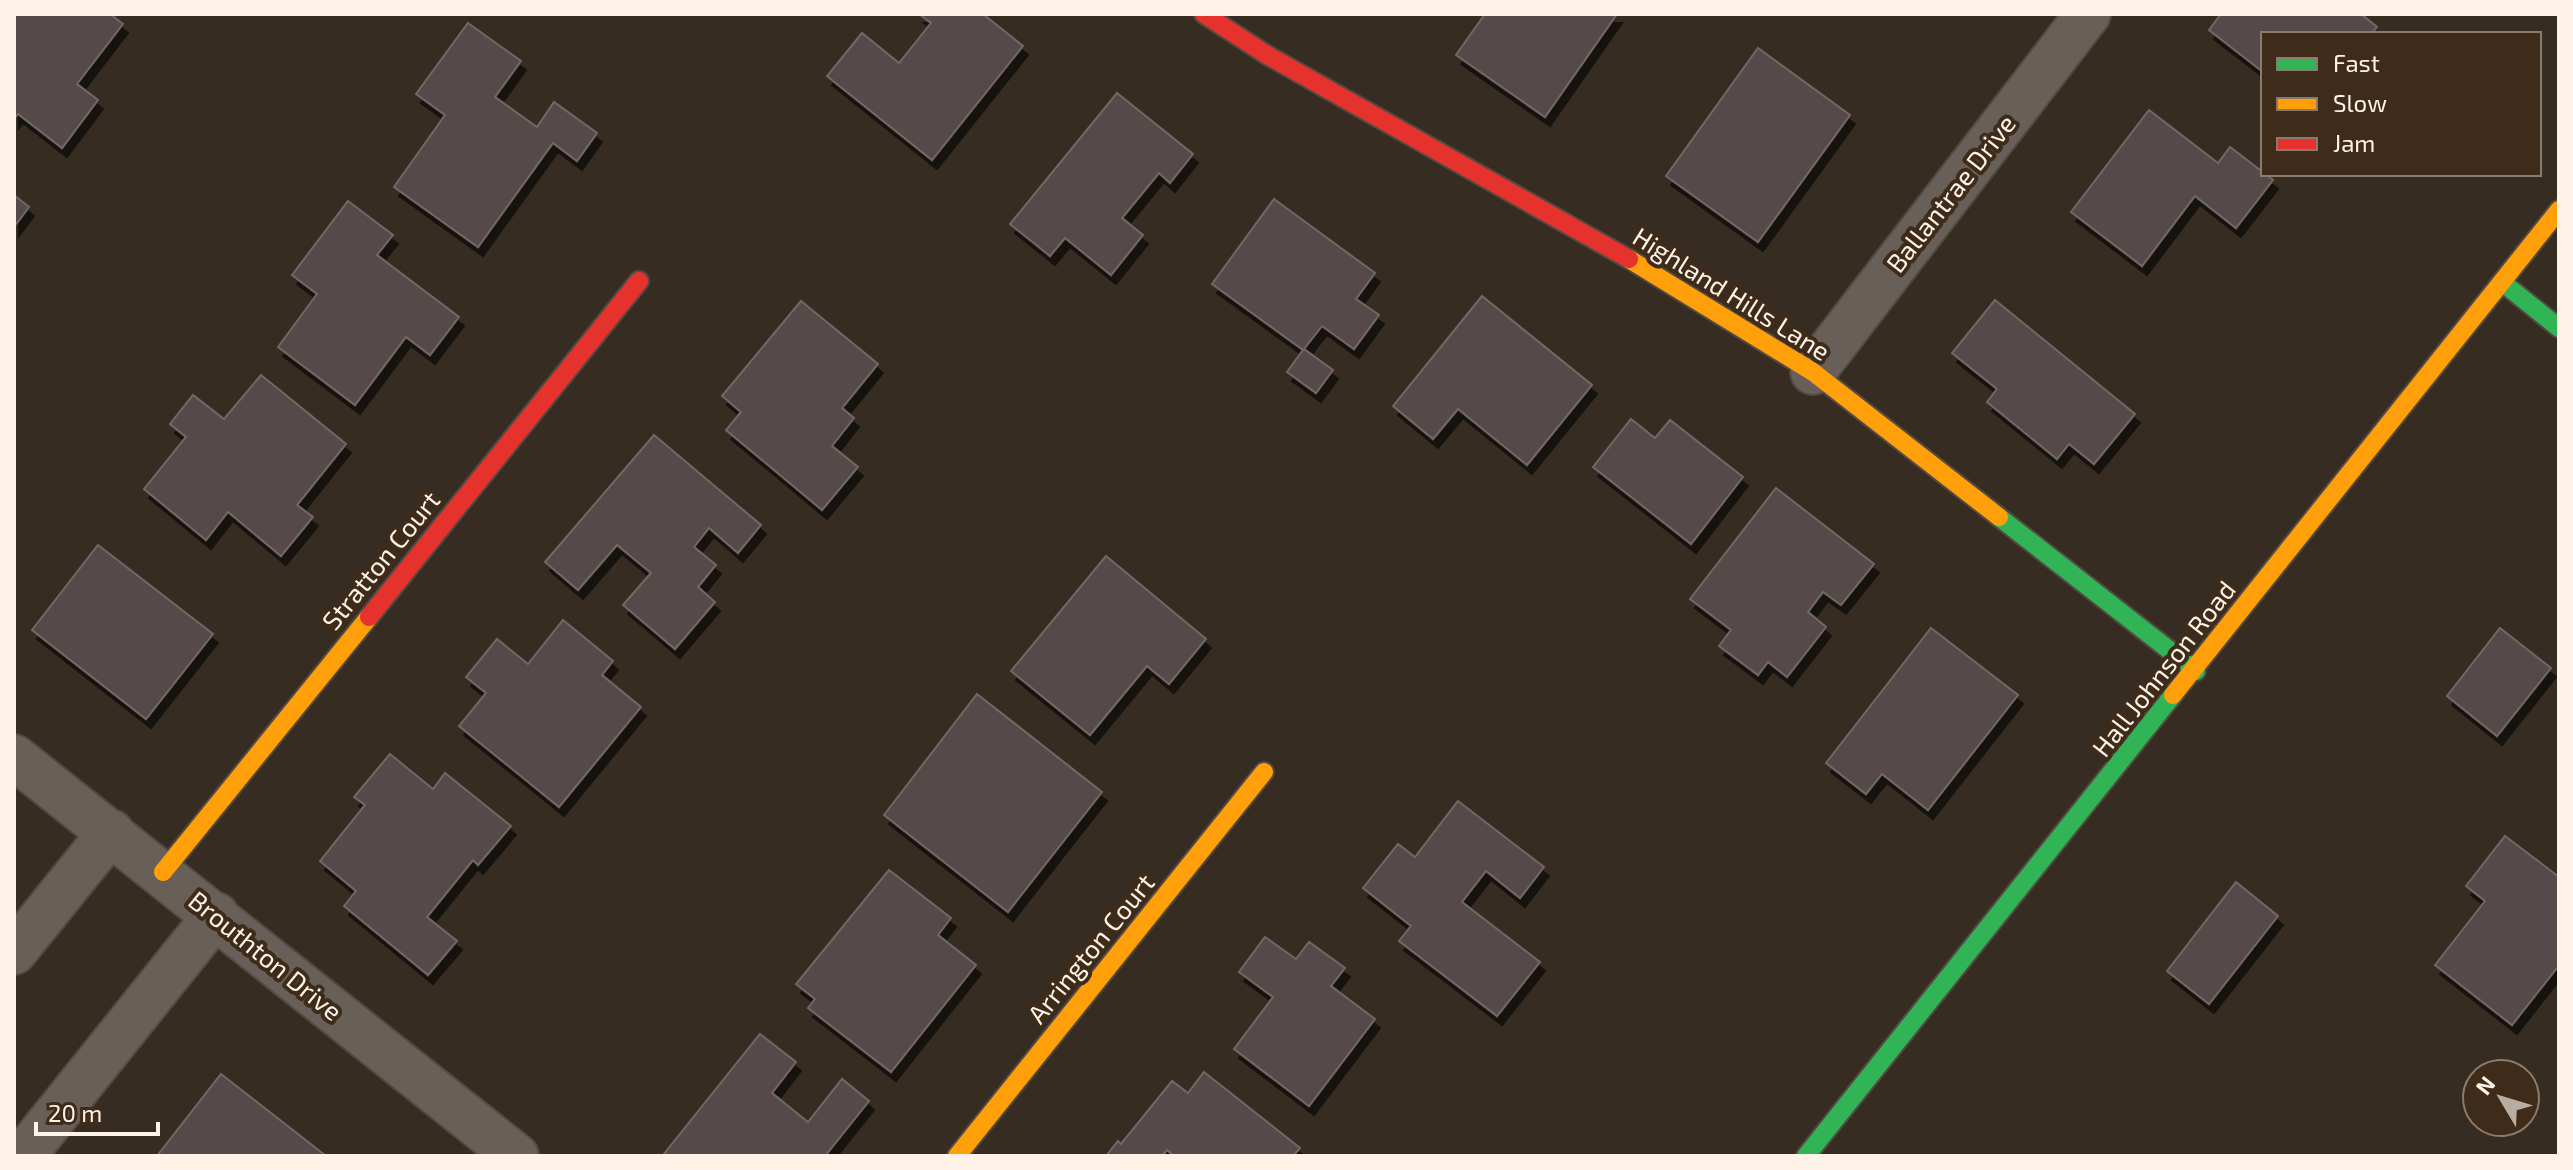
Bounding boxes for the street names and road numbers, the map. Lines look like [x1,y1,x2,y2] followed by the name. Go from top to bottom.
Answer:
[1879,108,2021,278] street label: Ballantrae Drive
[1628,220,1836,366] street label: Highland Hills Lane
[315,484,445,636] street label: Stratton Court
[2085,574,2241,762] street label: Hall Johnson Road
[1020,867,1160,1029] street label: Arrington Court
[183,884,349,1026] street label: Brouthton Drive

